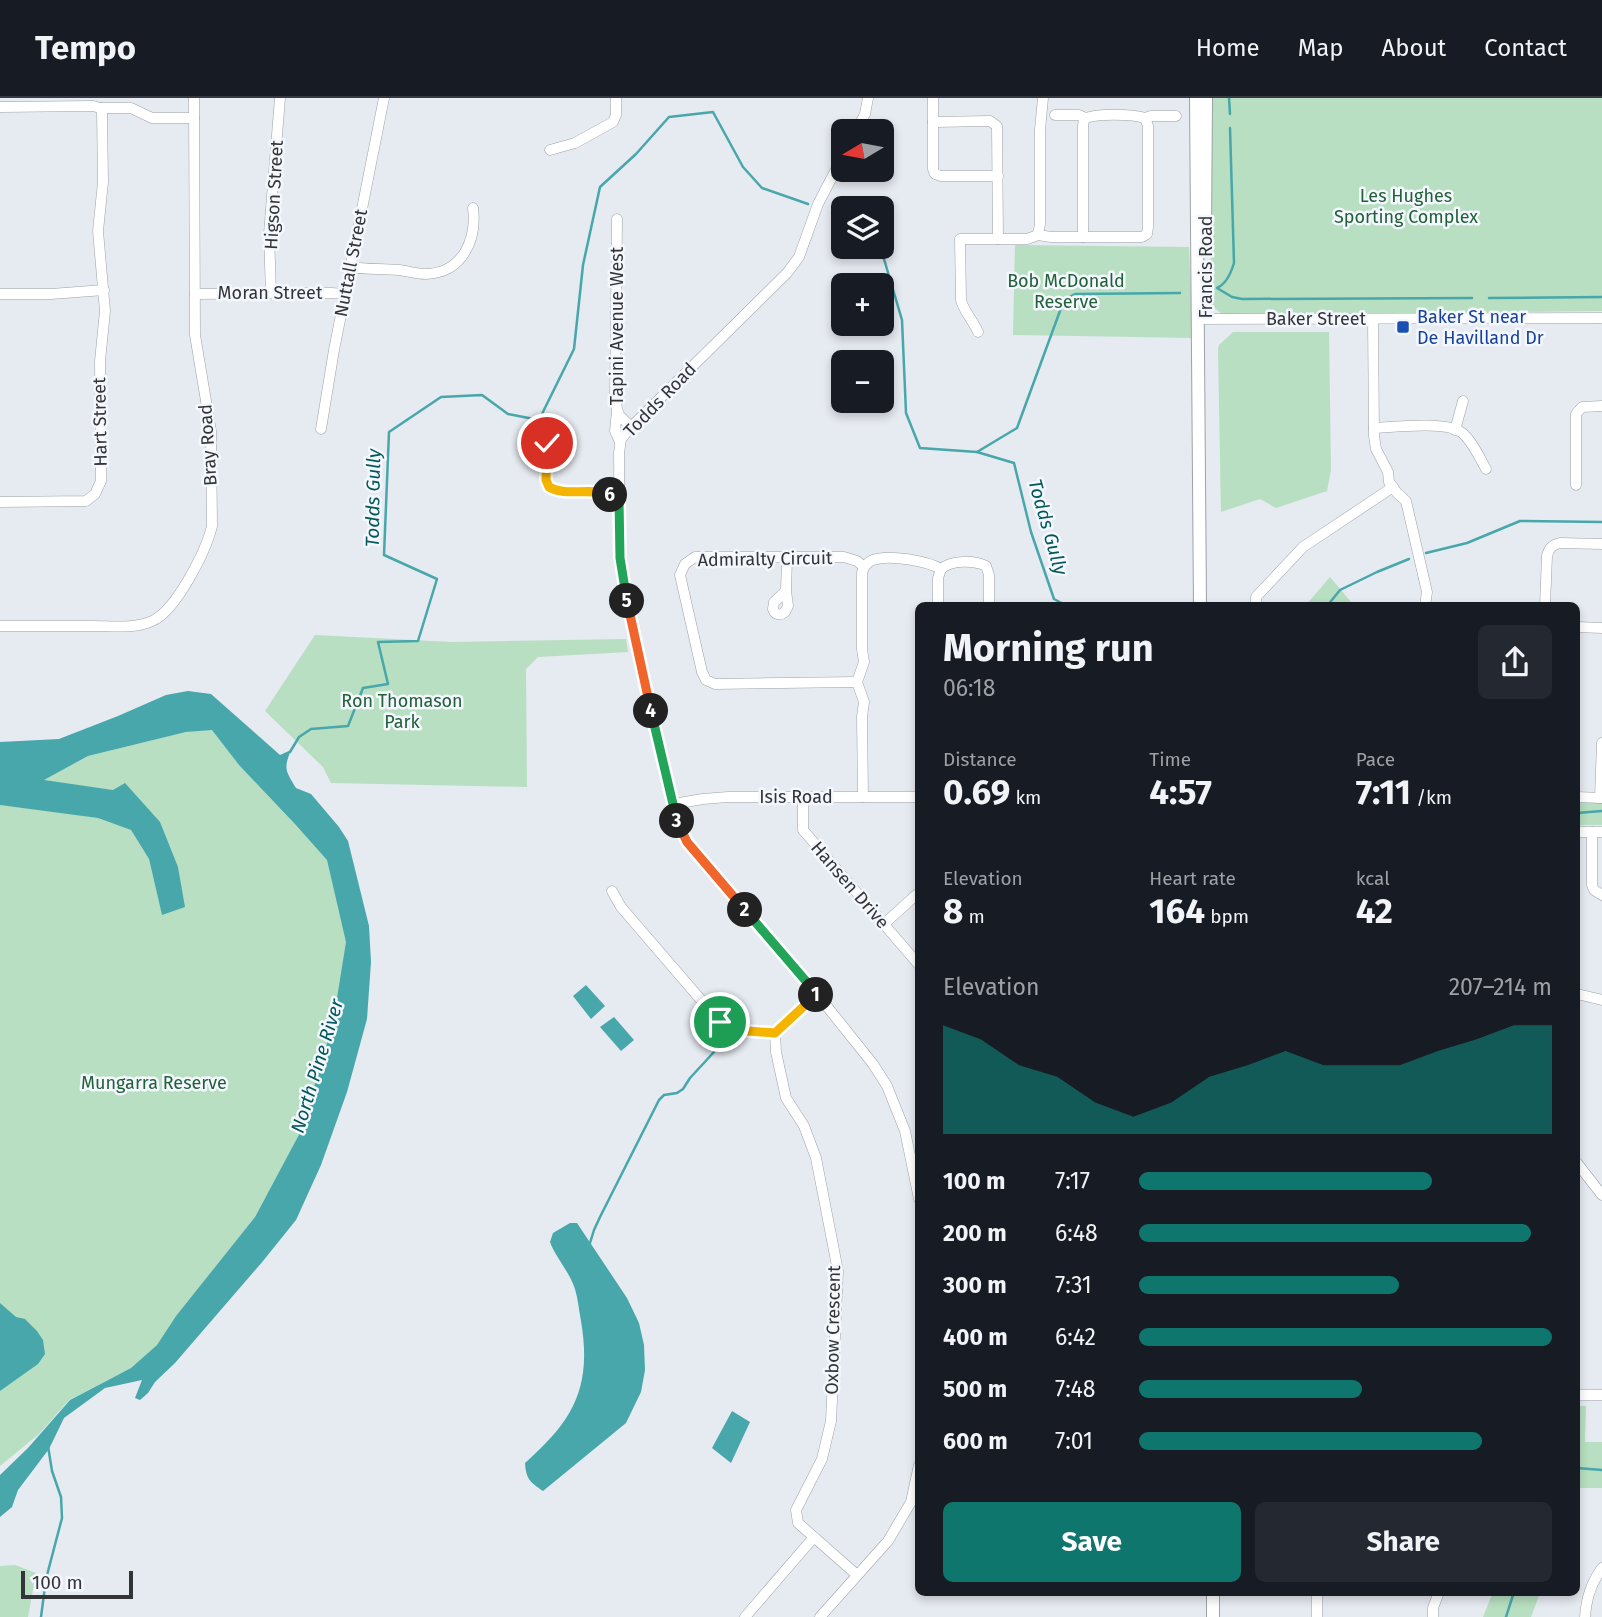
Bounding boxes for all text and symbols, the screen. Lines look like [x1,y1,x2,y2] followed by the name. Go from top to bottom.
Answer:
[35,28,136,68] text: Tempo
[1196,34,1260,62] text: Home
[1298,34,1344,62] text: Map
[1382,34,1446,62] text: About
[1484,34,1567,62] text: Contact
[831,119,894,182] north arrow
[831,119,894,413] map controls
[260,139,288,250] street label: Higson Street
[1334,185,1478,228] park label: Les Hughes Sporting Complex
[831,196,894,259] button: layers
[330,207,372,319] street label: Nuttall Street
[1195,215,1217,319] street label: Francis Road
[606,246,628,405] street label: Tapini Avenue West
[1007,270,1125,313] park label: Bob McDonald Reserve
[831,273,894,336] button: +
[218,282,323,304] street label: Moran Street
[1417,306,1544,349] place label: Baker St near De Havilland Dr
[1266,308,1367,330] street label: Baker Street
[1395,319,1411,335] marker: Baker St near De Havilland Dr
[831,350,894,413] button: −
[619,358,701,442] street label: Todds Road
[88,377,112,467] street label: Hart Street
[194,403,222,487] street label: Bray Road
[517,413,577,473] pin
[528,424,566,462] icon: check
[361,448,385,547] water label: Todds Gully
[1023,477,1073,578] water label: Todds Gully
[592,478,628,512] pin: 6
[604,483,615,506] text: 6
[697,547,833,571] street label: Admiralty Circuit
[610,584,644,618] pin: 5
[621,589,632,612] text: 5
[943,625,1154,671] text: Morning run
[1478,625,1552,699] button: share
[943,674,995,702] text: 06:18
[341,690,463,733] park label: Ron Thomason Park
[634,694,668,728] pin: 4
[645,699,656,722] text: 4
[943,748,1017,771] text: Distance
[1149,748,1191,771] text: Time
[1356,748,1395,771] text: Pace
[943,771,1010,813] text: 0.69
[1149,771,1212,813] text: 4:57
[1356,771,1411,813] text: 7:11
[759,786,833,808] street label: Isis Road
[1010,786,1041,809] text: km
[1411,786,1452,809] text: /km
[660,804,694,838] pin: 3
[672,809,681,832] text: 3
[806,837,894,933] street label: Hansen Drive
[943,867,1023,890] text: Elevation
[1149,867,1236,890] text: Heart rate
[1356,867,1390,890] text: kcal
[943,890,963,932] text: 8
[1149,890,1205,932] text: 164
[1356,890,1393,932] text: 42
[728,892,762,928] pin: 2
[740,898,749,921] text: 2
[963,905,985,928] text: m
[1205,905,1249,928] text: bpm
[943,973,1039,1001] text: Elevation
[1449,973,1552,1001] text: 207–214 m
[798,978,834,1012] pin: 1
[811,983,820,1006] text: 1
[690,992,750,1052] pin
[286,996,348,1136] water label: North Pine River
[701,1003,739,1041] icon: arrive
[81,1072,227,1094] park label: Mungarra Reserve
[943,1167,1005,1195] text: 100 m
[1055,1167,1090,1195] text: 7:17
[943,1219,1007,1247] text: 200 m
[1055,1219,1098,1247] text: 6:48
[821,1265,845,1395] street label: Oxbow Crescent
[943,1271,1007,1299] text: 300 m
[1055,1271,1092,1299] text: 7:31
[943,1323,1008,1351] text: 400 m
[1055,1323,1096,1351] text: 6:42
[943,1375,1007,1403] text: 500 m
[1055,1375,1096,1403] text: 7:48
[943,1427,1008,1455] text: 600 m
[1055,1427,1093,1455] text: 7:01
[943,1502,1241,1582] button: Save
[1255,1502,1552,1582] button: Share
[21,1568,133,1600] scale bar
[32,1571,83,1594] text: 100 m

